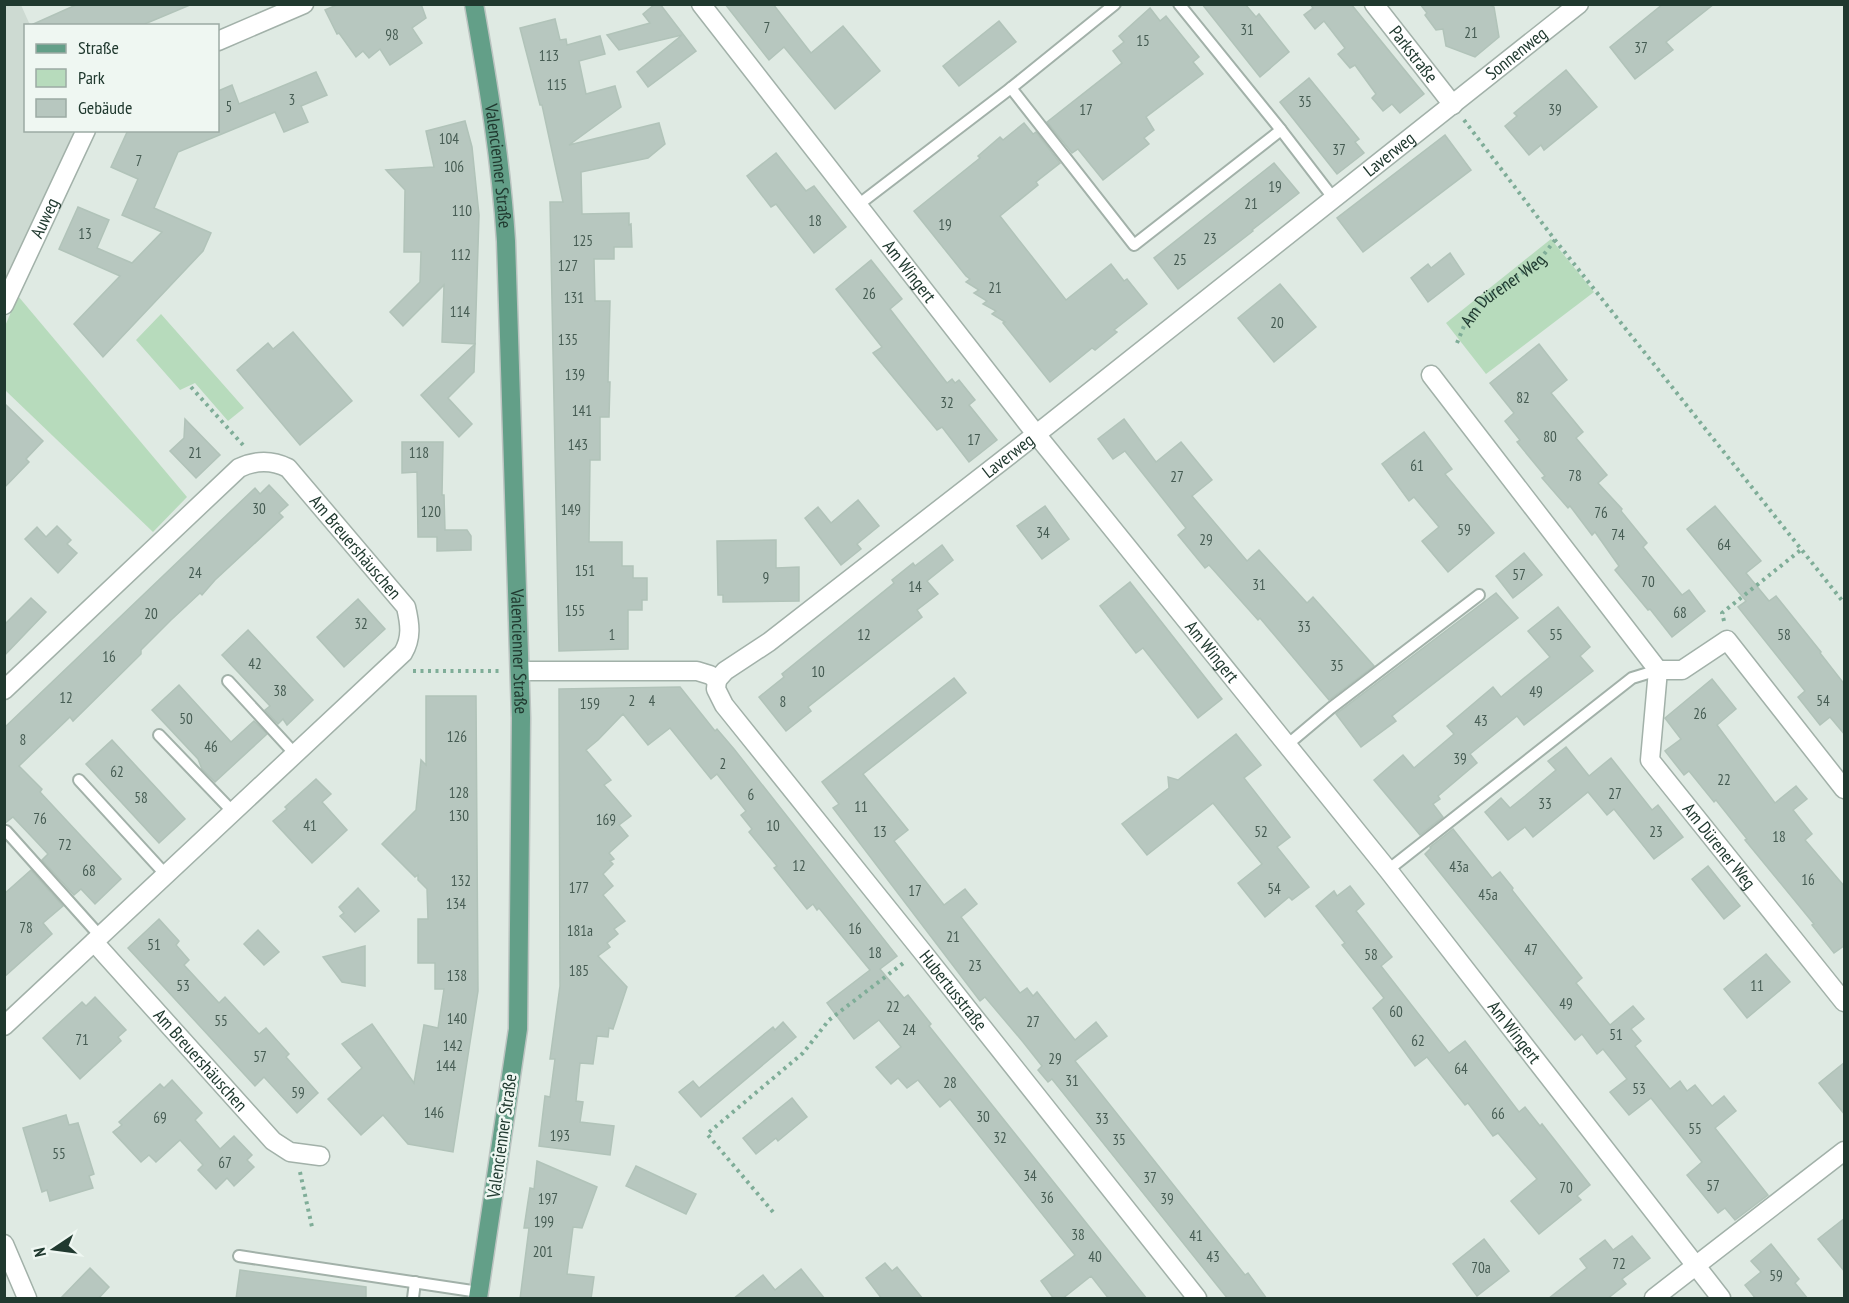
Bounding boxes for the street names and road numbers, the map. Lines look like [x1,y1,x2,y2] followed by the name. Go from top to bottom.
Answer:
[1384,21,1443,87] street label: Parkstraße
[1481,22,1551,85] street label: Sonnenweg
[480,101,517,229] street label: Valencienner Straße
[1359,127,1419,181] street label: Laverweg
[25,194,64,242] street label: Auweg
[878,235,941,307] street label: Am Wingert
[1455,249,1551,331] street label: Am Dürener Weg
[977,428,1038,483] street label: Laverweg
[305,490,406,604] street label: Am Breuershäuschen
[506,588,533,714] street label: Valencienner Straße
[1180,616,1244,687] street label: Am Wingert
[1678,798,1761,894] street label: Am Dürener Weg
[915,945,992,1035] street label: Hubertusstraße
[1483,996,1546,1068] street label: Am Wingert
[149,1004,253,1116] street label: Am Breuershäuschen
[481,1072,522,1200] street label: Valencienner Straße

